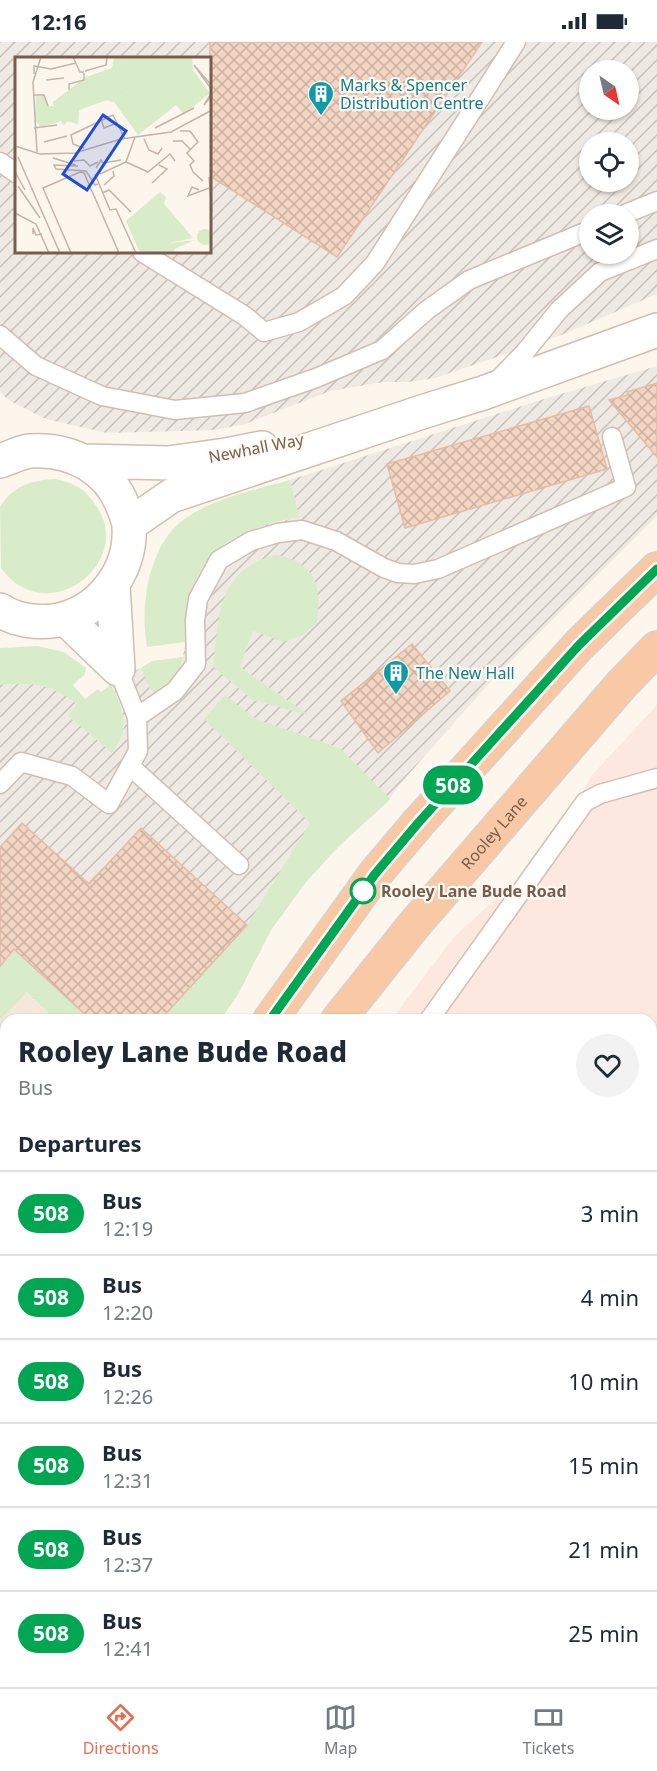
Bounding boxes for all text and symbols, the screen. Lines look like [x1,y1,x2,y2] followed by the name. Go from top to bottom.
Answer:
[30,6,87,36] text: 12:16
[15,57,212,254] inset map
[579,60,639,120] north arrow
[579,60,639,264] map controls
[340,74,483,114] place label: Marks & Spencer Distribution Centre
[306,79,336,117] building icon: Marks & Spencer Distribution Centre
[579,132,639,192] button: locate
[579,204,639,264] button: layers
[207,428,306,468] street label: Newhall Way
[381,658,411,696] building icon: The New Hall
[416,662,515,684] place label: The New Hall
[418,766,488,804] line badge: 508
[435,771,471,799] text: 508
[456,791,532,874] street label: Rooley Lane
[350,878,376,904] marker: Rooley Lane Bude Road
[381,880,567,902] place label: Rooley Lane Bude Road
[18,1032,347,1070] text: Rooley Lane Bude Road
[576,1034,639,1097] button: heart
[18,1074,53,1101] text: Bus
[18,1128,142,1158] text: Departures
[102,1185,142,1215] text: Bus
[581,1198,639,1228] text: 3 min
[33,1199,69,1227] text: 508
[102,1215,153,1242] text: 12:19
[102,1269,142,1299] text: Bus
[581,1282,639,1312] text: 4 min
[33,1283,69,1311] text: 508
[102,1299,153,1326] text: 12:20
[102,1353,142,1383] text: Bus
[568,1366,639,1396] text: 10 min
[33,1367,69,1395] text: 508
[102,1383,153,1410] text: 12:26
[102,1437,142,1467] text: Bus
[568,1450,639,1480] text: 15 min
[33,1451,69,1479] text: 508
[102,1467,153,1494] text: 12:31
[102,1521,142,1551] text: Bus
[568,1534,639,1564] text: 21 min
[33,1535,69,1563] text: 508
[102,1551,153,1578] text: 12:37
[102,1605,142,1635] text: Bus
[568,1618,639,1648] text: 25 min
[33,1619,69,1647] text: 508
[102,1635,153,1662] text: 12:41
[83,1701,159,1759] tab: Directions
[324,1701,357,1759] tab: Map
[523,1701,574,1759] tab: Tickets

